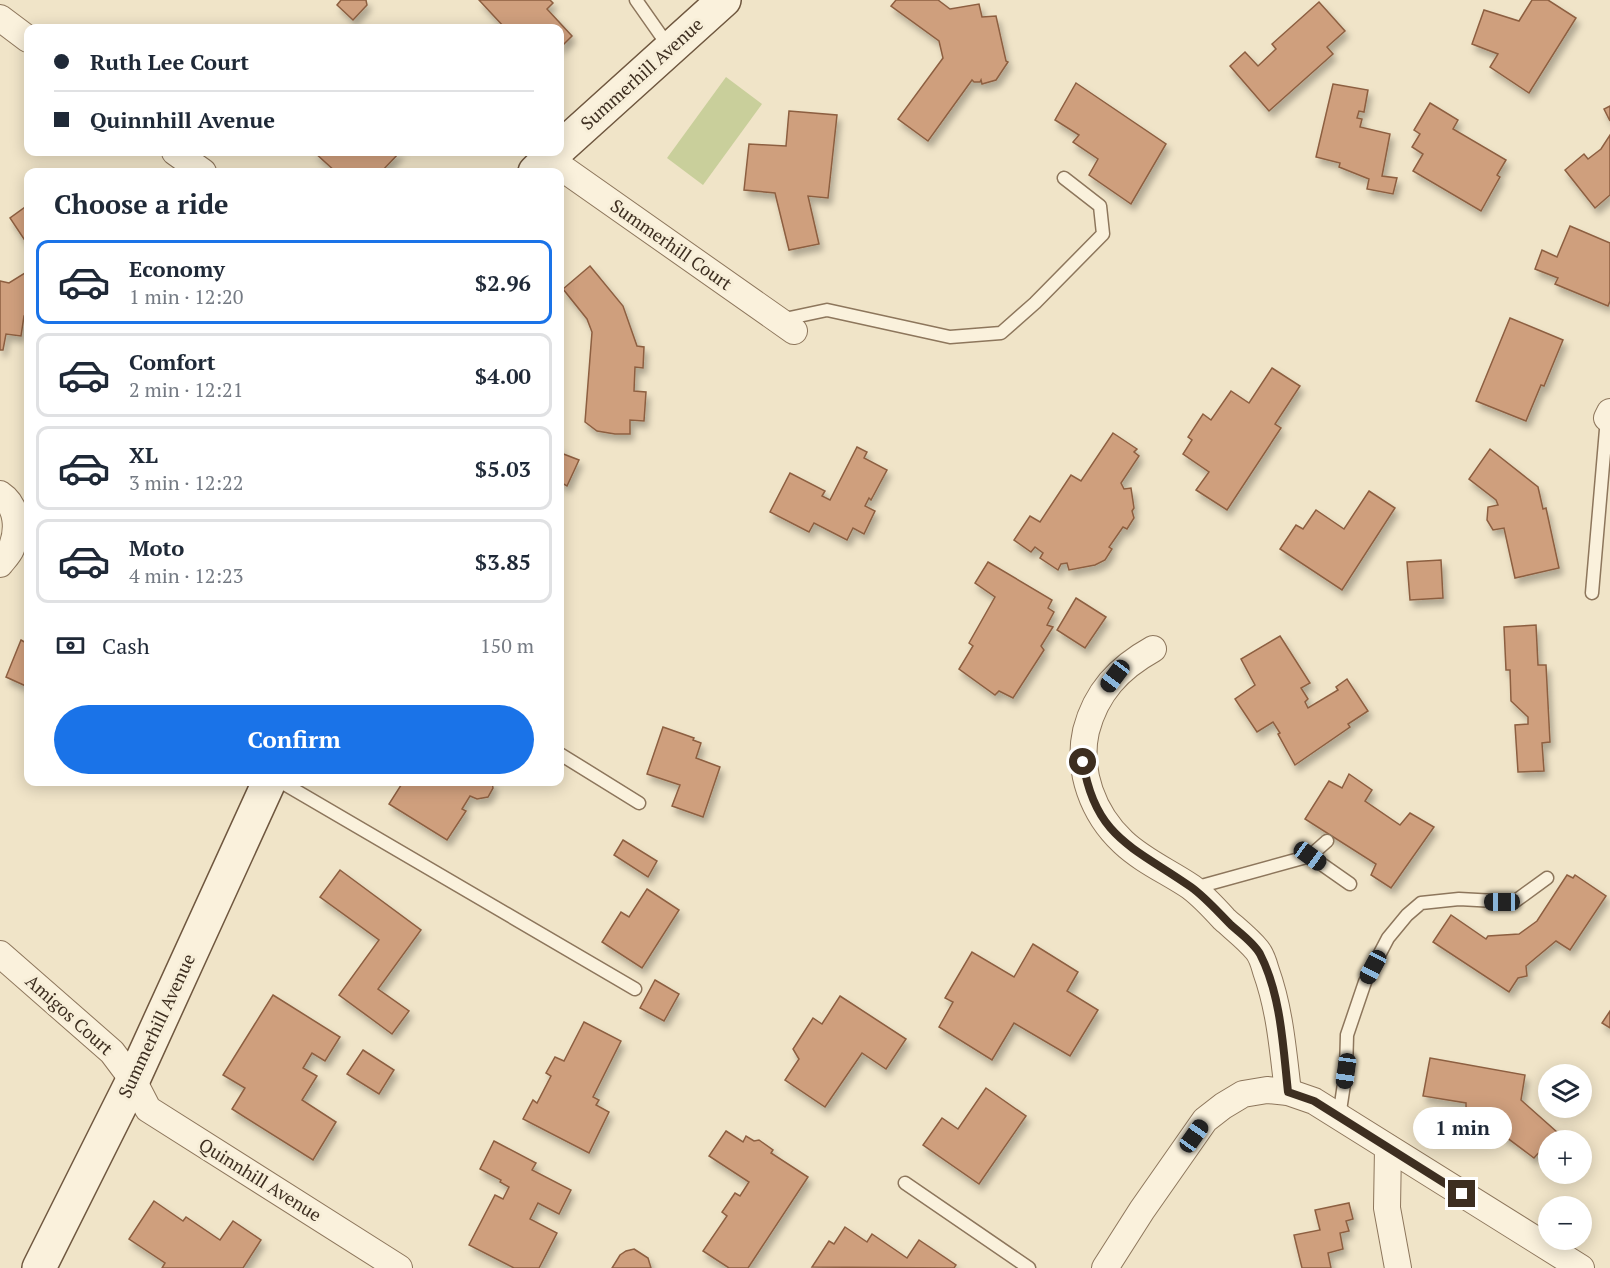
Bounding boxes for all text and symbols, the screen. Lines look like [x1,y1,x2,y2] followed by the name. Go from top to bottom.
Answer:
[575,12,708,135] street label: Summerhill Avenue
[90,47,249,76] text: Ruth Lee Court
[90,105,275,134] text: Quinnhill Avenue
[54,186,229,222] text: Choose a ride
[606,193,737,295] street label: Summerhill Court
[129,254,225,283] text: Economy
[57,255,111,309] icon: car
[475,268,531,297] text: $2.96
[129,283,243,310] text: 1 min · 12:20
[129,347,215,376] text: Comfort
[57,348,111,402] icon: car
[475,361,531,390] text: $4.00
[129,376,243,403] text: 2 min · 12:21
[129,440,158,469] text: XL
[57,441,111,495] icon: car
[475,454,531,483] text: $5.03
[129,469,243,496] text: 3 min · 12:22
[129,533,184,562] text: Moto
[57,534,111,588] icon: car
[475,547,531,576] text: $3.85
[129,562,243,589] text: 4 min · 12:23
[54,629,87,662] icon: cash
[102,631,150,660] text: Cash
[480,632,534,659] text: 150 m
[1097,656,1133,696] car
[54,705,534,774] button: Confirm
[1069,748,1096,775] route start
[1290,838,1330,874] car
[1484,893,1520,911] car
[1357,947,1389,987] car
[112,949,200,1102] street label: Summerhill Avenue
[21,969,119,1060] street label: Amigos Court
[1335,1052,1357,1090] car
[1538,1064,1592,1250] map controls
[1538,1064,1592,1118] button: layers
[1412,1107,1512,1149] callout: 1 min
[1435,1114,1490,1141] text: 1 min
[1176,1116,1212,1156] car
[1538,1130,1592,1184] button: +
[195,1132,326,1226] street label: Quinnhill Avenue
[1448,1180,1475,1207] route end
[1538,1196,1592,1250] button: −

